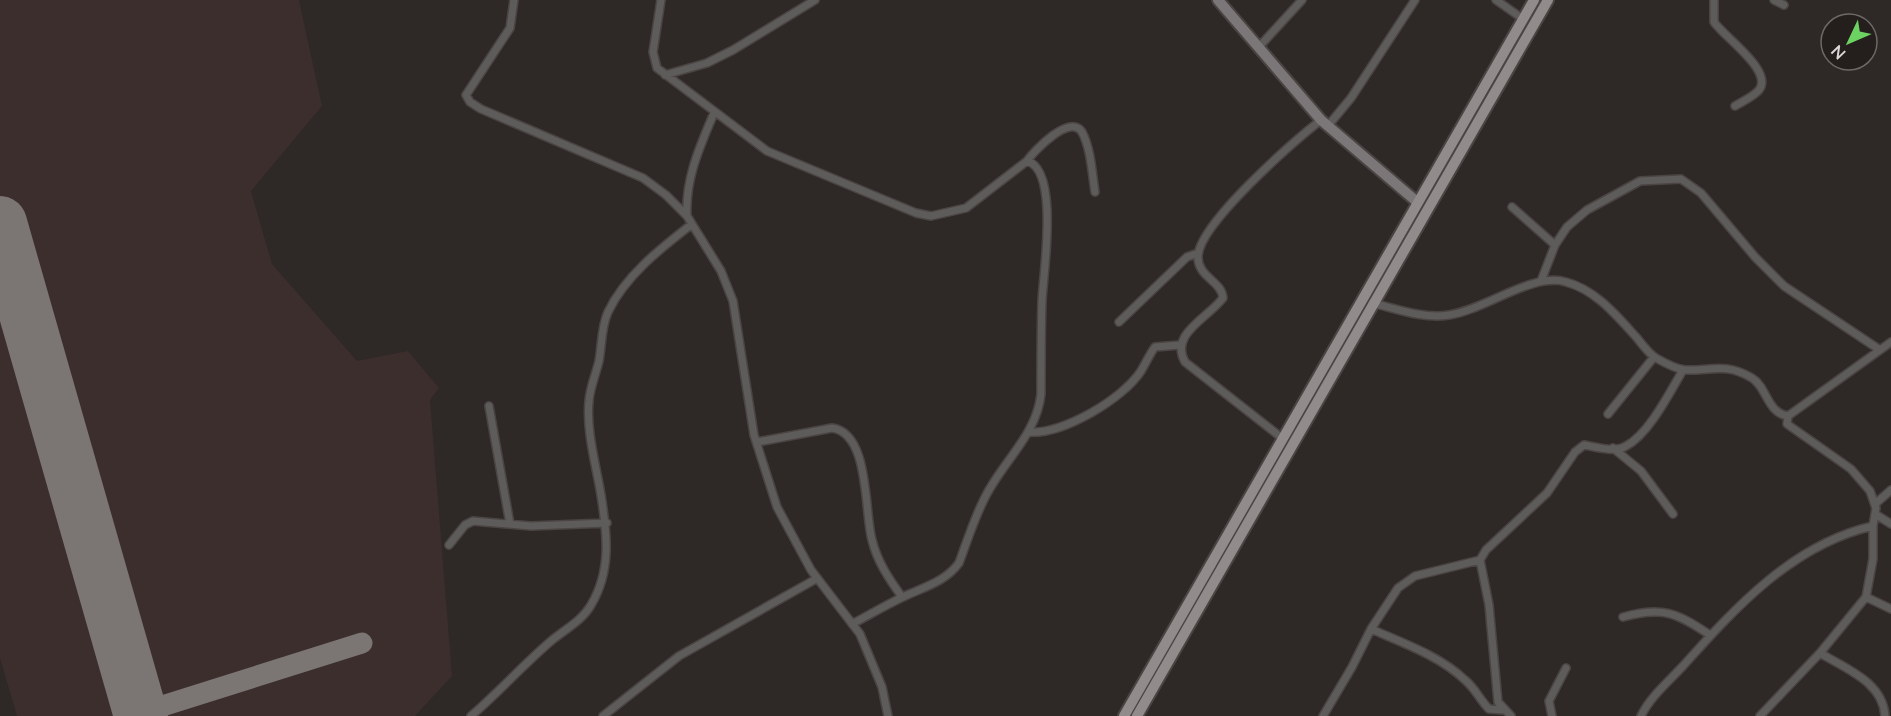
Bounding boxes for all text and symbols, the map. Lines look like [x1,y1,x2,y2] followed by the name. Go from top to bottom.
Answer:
[1819,12,1879,72] north arrow
[1827,42,1849,64] text: N

